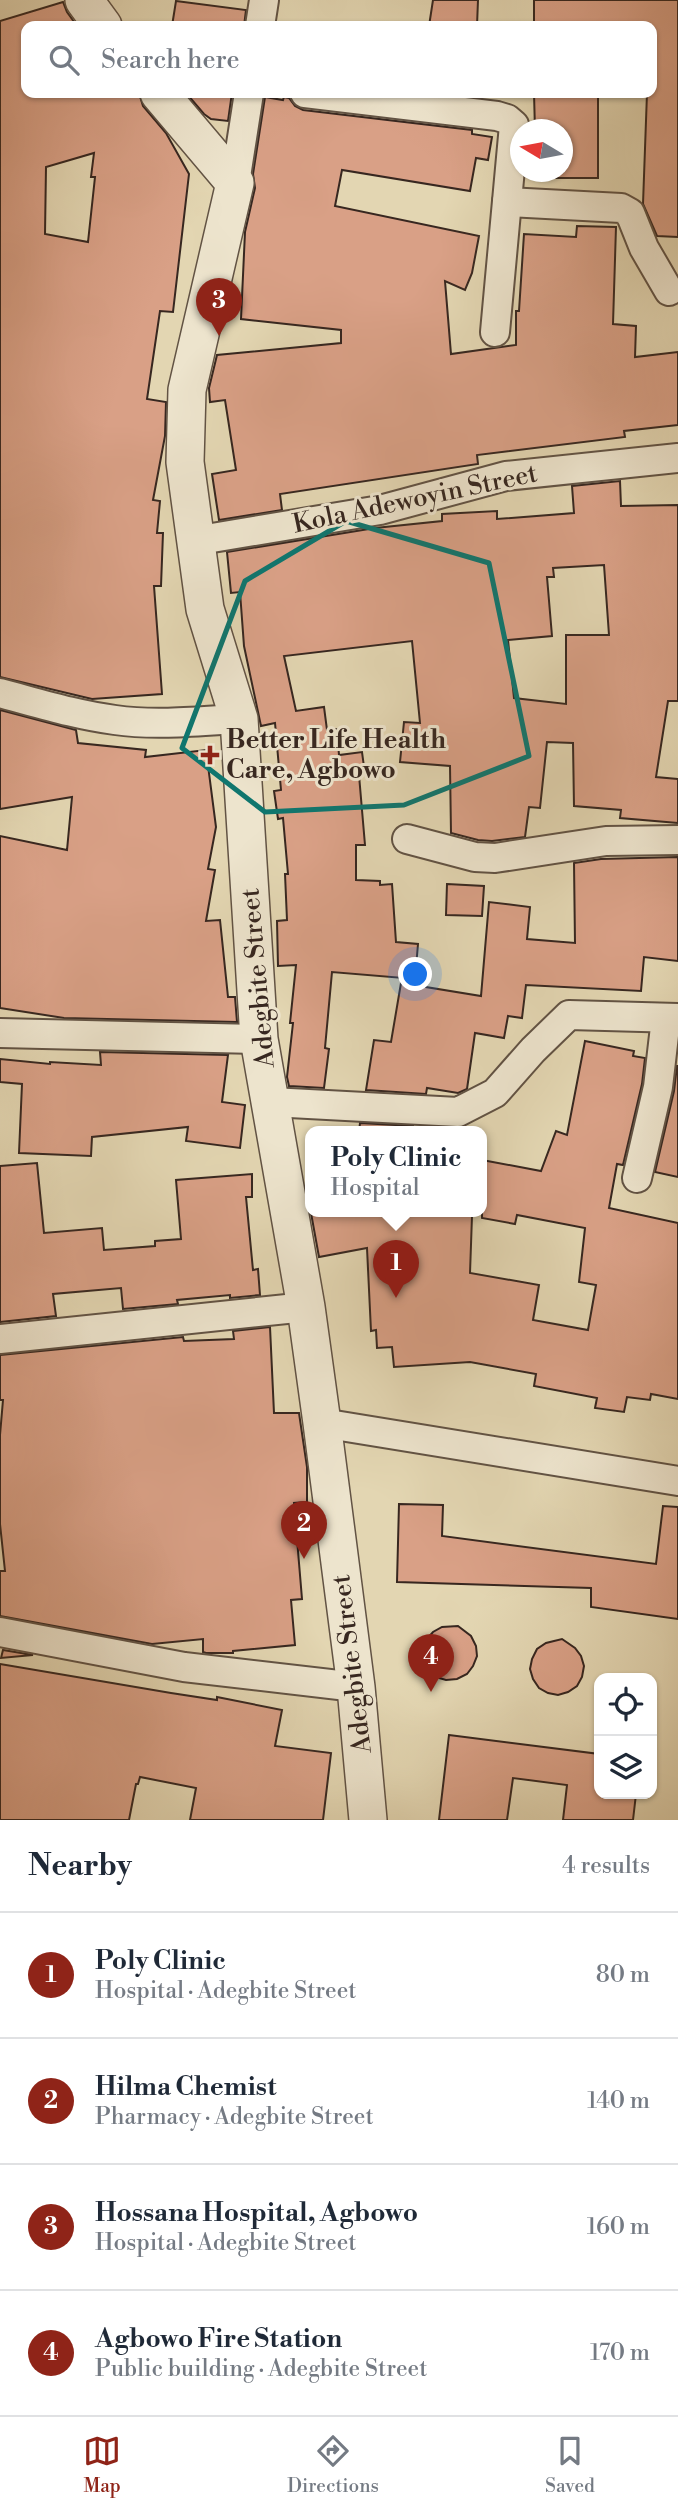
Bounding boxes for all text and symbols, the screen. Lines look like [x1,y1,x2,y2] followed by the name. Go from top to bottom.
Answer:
[21,21,657,98] search box
[45,41,83,79] icon: search
[101,44,240,76] text: Search here
[510,119,573,182] north arrow
[196,278,242,336] pin: 3
[290,457,540,541] street label: Kola Adewoyin Street
[226,724,446,786] place label: Better Life Health Care, Agbowo
[200,745,220,765] marker: Better Life Health Care, Agbowo
[234,887,282,1070] street label: Adegbite Street
[398,957,432,991] your location
[305,1126,487,1217] popup
[331,1142,461,1174] text: Poly Clinic
[331,1174,420,1202] text: Hospital
[373,1240,419,1298] pin: 1
[281,1501,327,1559] pin: 2
[325,1573,379,1756] street label: Adegbite Street
[408,1634,454,1692] pin: 4
[594,1673,657,1799] map controls
[594,1673,657,1736] button: locate
[594,1736,657,1799] button: layers
[28,1847,132,1885] text: Nearby
[562,1852,650,1880] text: 4 results
[95,1945,226,1977] text: Poly Clinic
[45,1961,57,1989] text: 1
[596,1961,650,1989] text: 80 m
[95,1977,357,2005] text: Hospital · Adegbite Street
[95,2071,276,2103] text: Hilma Chemist
[44,2087,58,2115] text: 2
[587,2087,650,2115] text: 140 m
[95,2103,374,2131] text: Pharmacy · Adegbite Street
[95,2197,418,2229] text: Hossana Hospital, Agbowo
[44,2213,58,2241] text: 3
[587,2213,650,2241] text: 160 m
[95,2229,357,2257] text: Hospital · Adegbite Street
[95,2323,342,2355] text: Agbowo Fire Station
[43,2339,59,2367] text: 4
[590,2339,650,2367] text: 170 m
[95,2355,427,2383] text: Public building · Adegbite Street
[83,2432,121,2498] tab: Map
[287,2432,379,2498] tab: Directions
[545,2432,595,2498] tab: Saved

